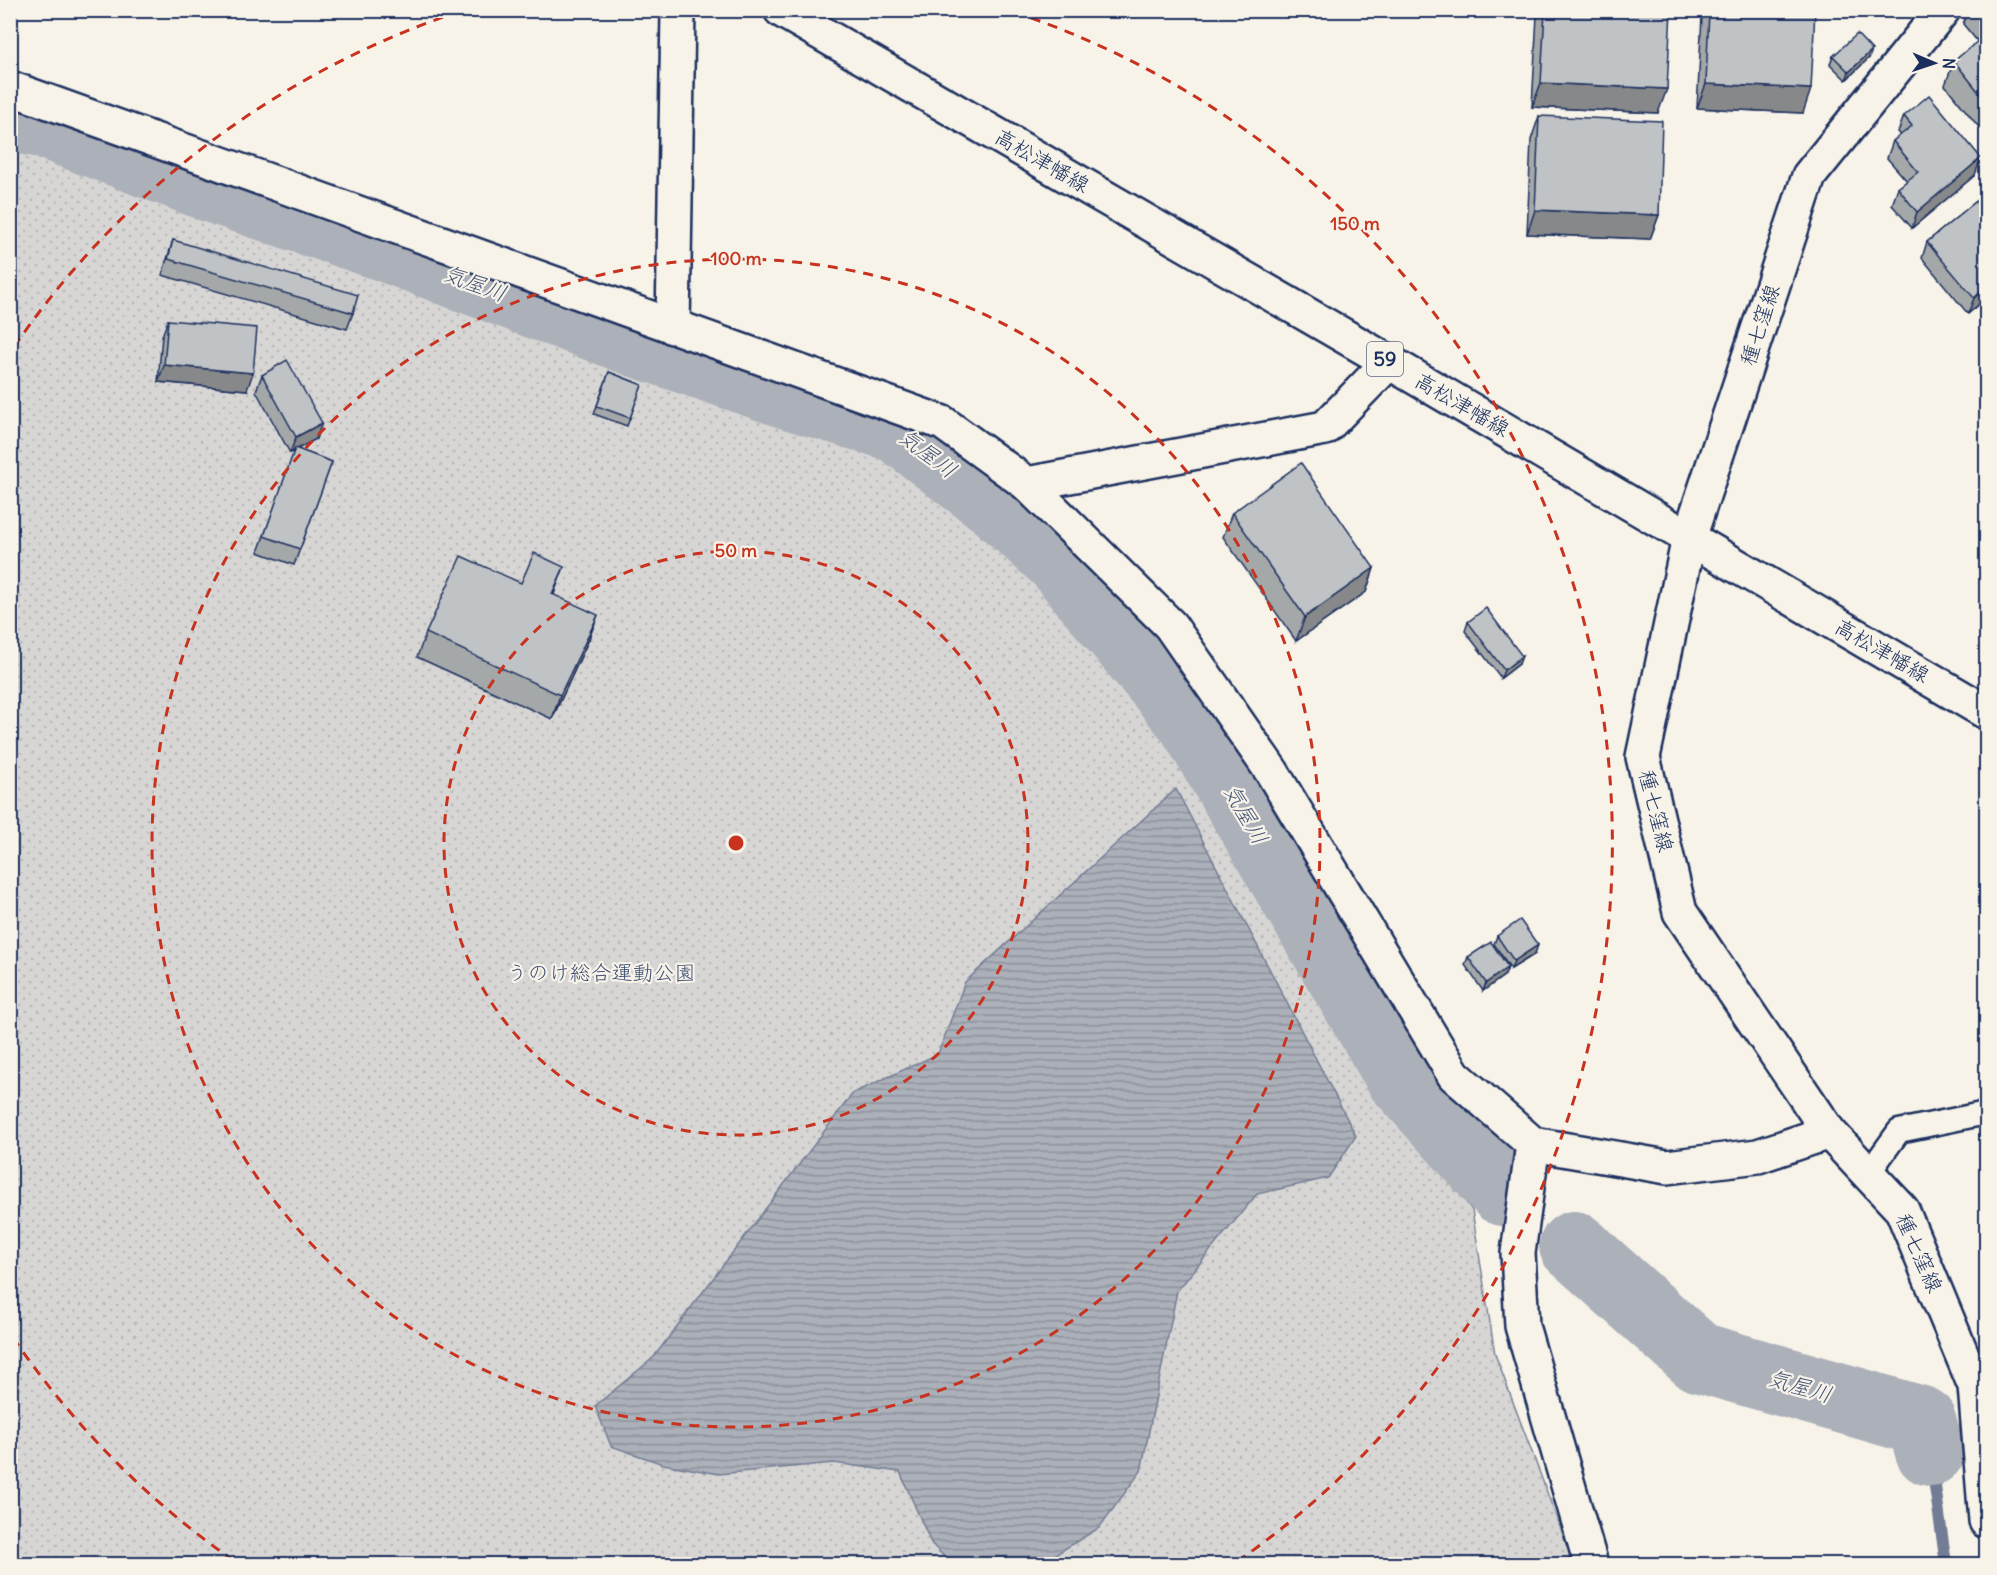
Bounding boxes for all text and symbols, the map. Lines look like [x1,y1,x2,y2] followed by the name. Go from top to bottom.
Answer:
[1904,33,1964,93] north arrow
[1939,58,1959,69] text: N
[990,123,1094,199] street label: 高松津幡線
[1330,212,1380,235] text: 150 m
[711,247,762,270] text: 100 m
[439,259,511,307] water label: 気屋川
[1734,281,1785,369] street label: 種七窪線
[1367,342,1403,376] road number: 59
[1410,367,1514,443] street label: 高松津幡線
[893,422,963,484] water label: 気屋川
[715,539,757,562] text: 50 m
[1830,613,1934,689] street label: 高松津幡線
[1633,767,1680,855] street label: 種七窪線
[1217,778,1275,850] water label: 気屋川
[726,833,746,853] centre of rings
[507,959,696,986] park label: うのけ総合運動公園
[1890,1209,1949,1297] street label: 種七窪線
[1764,1363,1836,1409] water label: 気屋川

